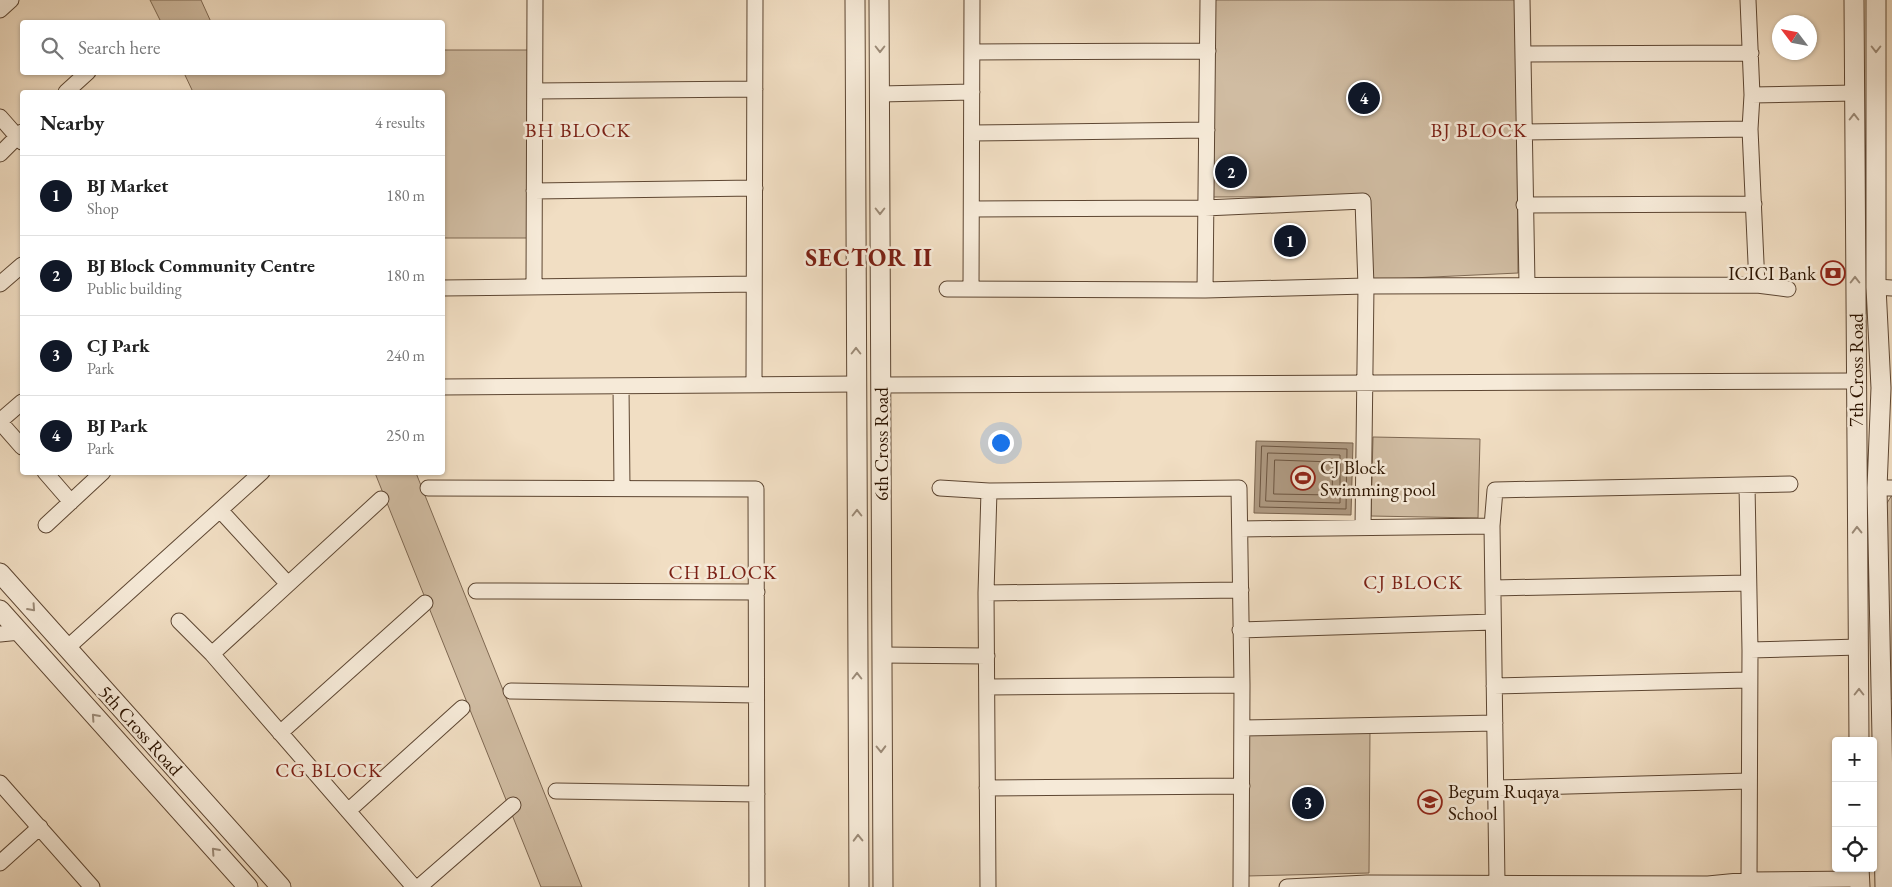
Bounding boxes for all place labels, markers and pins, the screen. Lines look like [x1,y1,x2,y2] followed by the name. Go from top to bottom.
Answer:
[1348,79,1380,117] pin: 4
[1215,153,1247,191] pin: 2
[1274,222,1306,260] pin: 1
[1820,260,1846,286] bank icon: ICICI Bank
[1728,261,1817,286] place label: ICICI Bank
[1320,455,1436,502] place label: CJ Block Swimming pool
[1290,465,1316,491] sports icon: CJ Block Swimming pool
[1448,779,1560,826] place label: Begum Ruqaya School
[1292,784,1324,822] pin: 3
[1417,789,1443,815] school or university icon: Begum Ruqaya School

